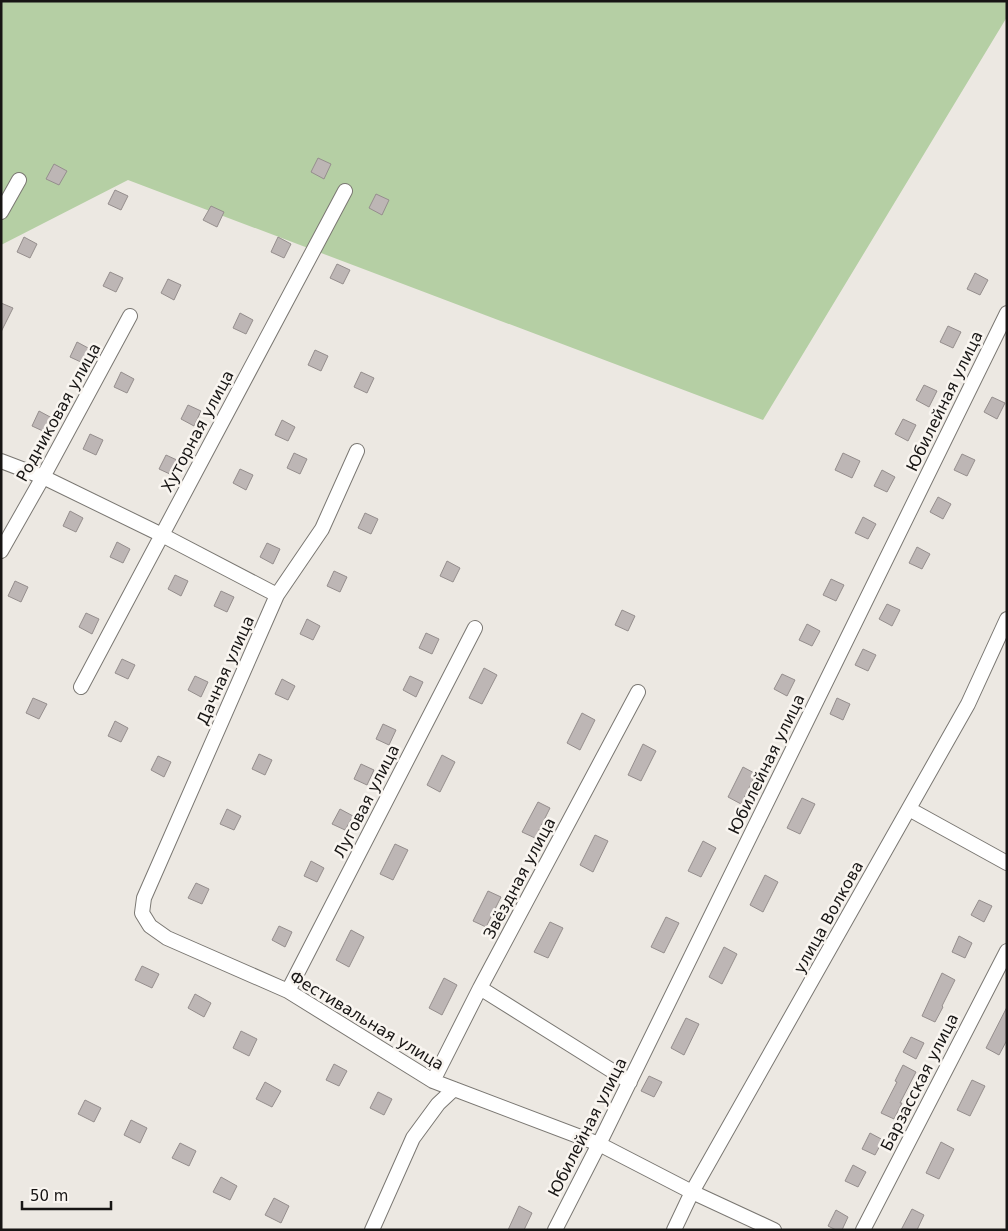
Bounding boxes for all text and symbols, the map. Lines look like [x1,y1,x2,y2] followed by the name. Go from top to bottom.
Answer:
[902,328,987,474] street label: Юбилейная улица
[12,340,104,485] street label: Родниковая улица
[157,367,238,496] street label: Хуторная улица
[193,613,258,728] street label: Дачная улица
[724,691,809,837] street label: Юбилейная улица
[330,741,403,861] street label: Луговая улица
[479,814,559,942] street label: Звёздная улица
[790,858,867,977] street label: улица Волкова
[286,967,447,1074] street label: Фестивальная улица
[877,1010,962,1154] street label: Барзасская улица
[544,1054,631,1200] street label: Юбилейная улица
[22,1178,111,1210] scale bar
[30,1187,68,1205] text: 50 m

